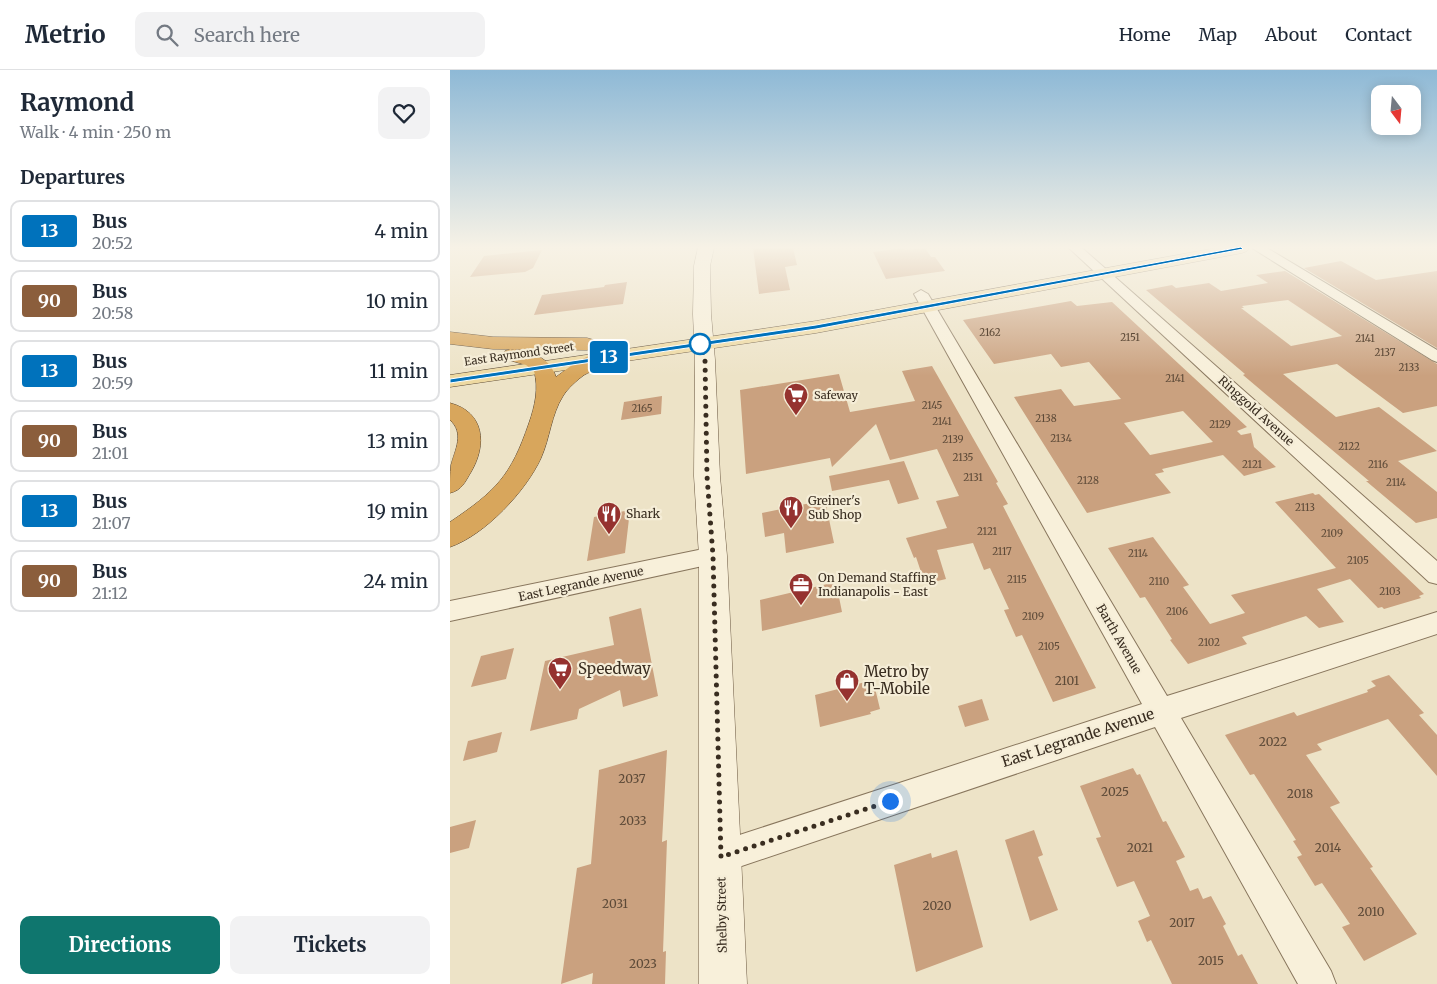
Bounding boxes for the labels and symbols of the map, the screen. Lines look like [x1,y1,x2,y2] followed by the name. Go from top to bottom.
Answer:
[1371,85,1421,135] north arrow
[979,326,1001,339] house number: 2162
[1120,331,1140,344] house number: 2151
[1355,332,1375,345] house number: 2141
[689,333,711,355] unlabelled marker
[463,339,575,369] street label: East Raymond Street
[586,341,632,373] line badge: 13
[1375,346,1396,359] house number: 2137
[1399,361,1420,374] house number: 2133
[1165,372,1185,385] house number: 2141
[1215,372,1298,449] street label: Ringgold Avenue
[783,382,809,416] supermarket icon: Safeway
[814,388,858,402] place label: Safeway
[922,399,943,412] house number: 2145
[631,402,653,415] house number: 2165
[1035,412,1057,425] house number: 2138
[932,415,952,428] house number: 2141
[1209,418,1231,431] house number: 2129
[1050,432,1072,445] house number: 2134
[942,433,964,446] house number: 2139
[1338,440,1360,453] house number: 2122
[953,451,974,464] house number: 2135
[1242,458,1263,471] house number: 2121
[1368,458,1388,471] house number: 2116
[963,471,983,484] house number: 2131
[1077,474,1099,487] house number: 2128
[1386,476,1406,489] house number: 2114
[808,493,862,522] place label: Greiner's Sub Shop
[778,495,804,529] restaurant icon: Greiner's Sub Shop
[596,501,622,535] restaurant icon: Shark
[1295,501,1315,514] house number: 2113
[626,506,661,521] place label: Shark
[977,525,998,538] house number: 2121
[1321,527,1343,540] house number: 2109
[992,545,1012,558] house number: 2117
[1128,547,1148,560] house number: 2114
[1347,554,1369,567] house number: 2105
[517,563,645,604] street label: East Legrande Avenue
[818,570,937,599] place label: On Demand Staffing Indianapolis - East
[788,572,814,606] office icon: On Demand Staffing Indianapolis - East
[1007,573,1027,586] house number: 2115
[1149,575,1169,588] house number: 2110
[1379,585,1401,598] house number: 2103
[1094,601,1145,676] street label: Barth Avenue
[1166,605,1188,618] house number: 2106
[1022,610,1044,623] house number: 2109
[1198,636,1220,649] house number: 2102
[1038,640,1060,653] house number: 2105
[547,656,573,690] supermarket icon: Speedway
[578,659,651,678] place label: Speedway
[864,662,930,698] place label: Metro by T-Mobile
[834,668,860,702] shop icon: Metro by T-Mobile
[1055,673,1080,688] house number: 2101
[999,704,1157,771] street label: East Legrande Avenue
[1259,734,1287,749] house number: 2022
[618,771,646,786] house number: 2037
[1101,784,1129,799] house number: 2025
[1287,786,1313,801] house number: 2018
[878,789,903,814] your location
[619,813,647,828] house number: 2033
[1127,840,1154,855] house number: 2021
[1315,840,1342,855] house number: 2014
[713,877,730,953] street label: Shelby Street
[602,896,628,911] house number: 2031
[923,898,952,913] house number: 2020
[1358,904,1385,919] house number: 2010
[1169,915,1195,930] house number: 2017
[1198,953,1224,968] house number: 2015
[629,956,657,971] house number: 2023

